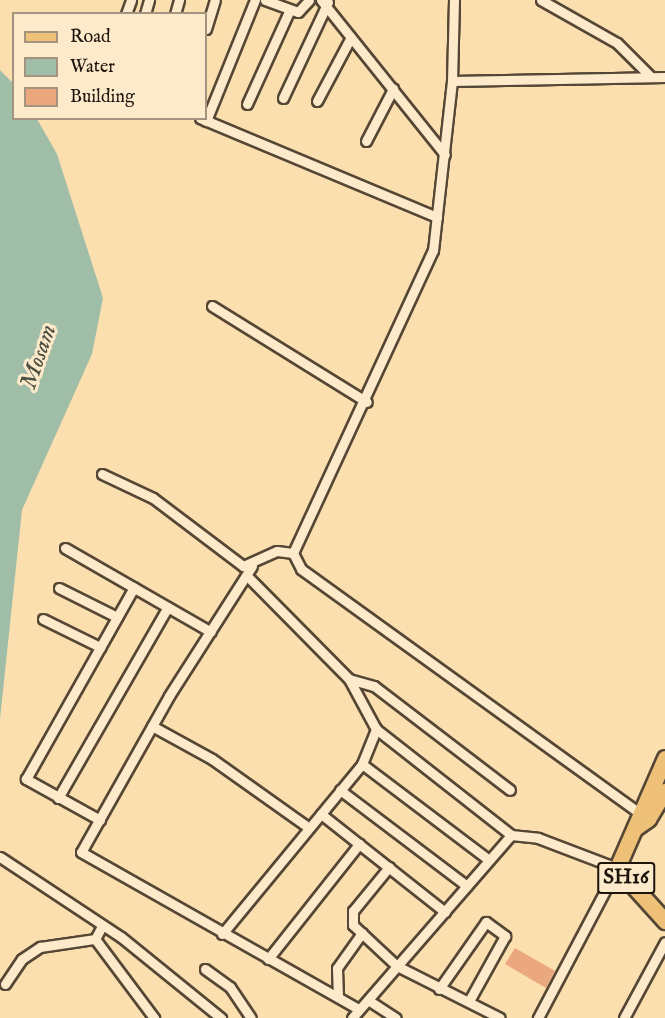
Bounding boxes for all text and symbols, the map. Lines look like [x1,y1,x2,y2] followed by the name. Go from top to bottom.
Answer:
[12,12,207,120] legend
[70,26,111,49] text: Road
[70,56,115,79] text: Water
[70,86,135,109] text: Building
[15,321,63,393] water label: Mosam
[596,860,656,896] road number: SH16

